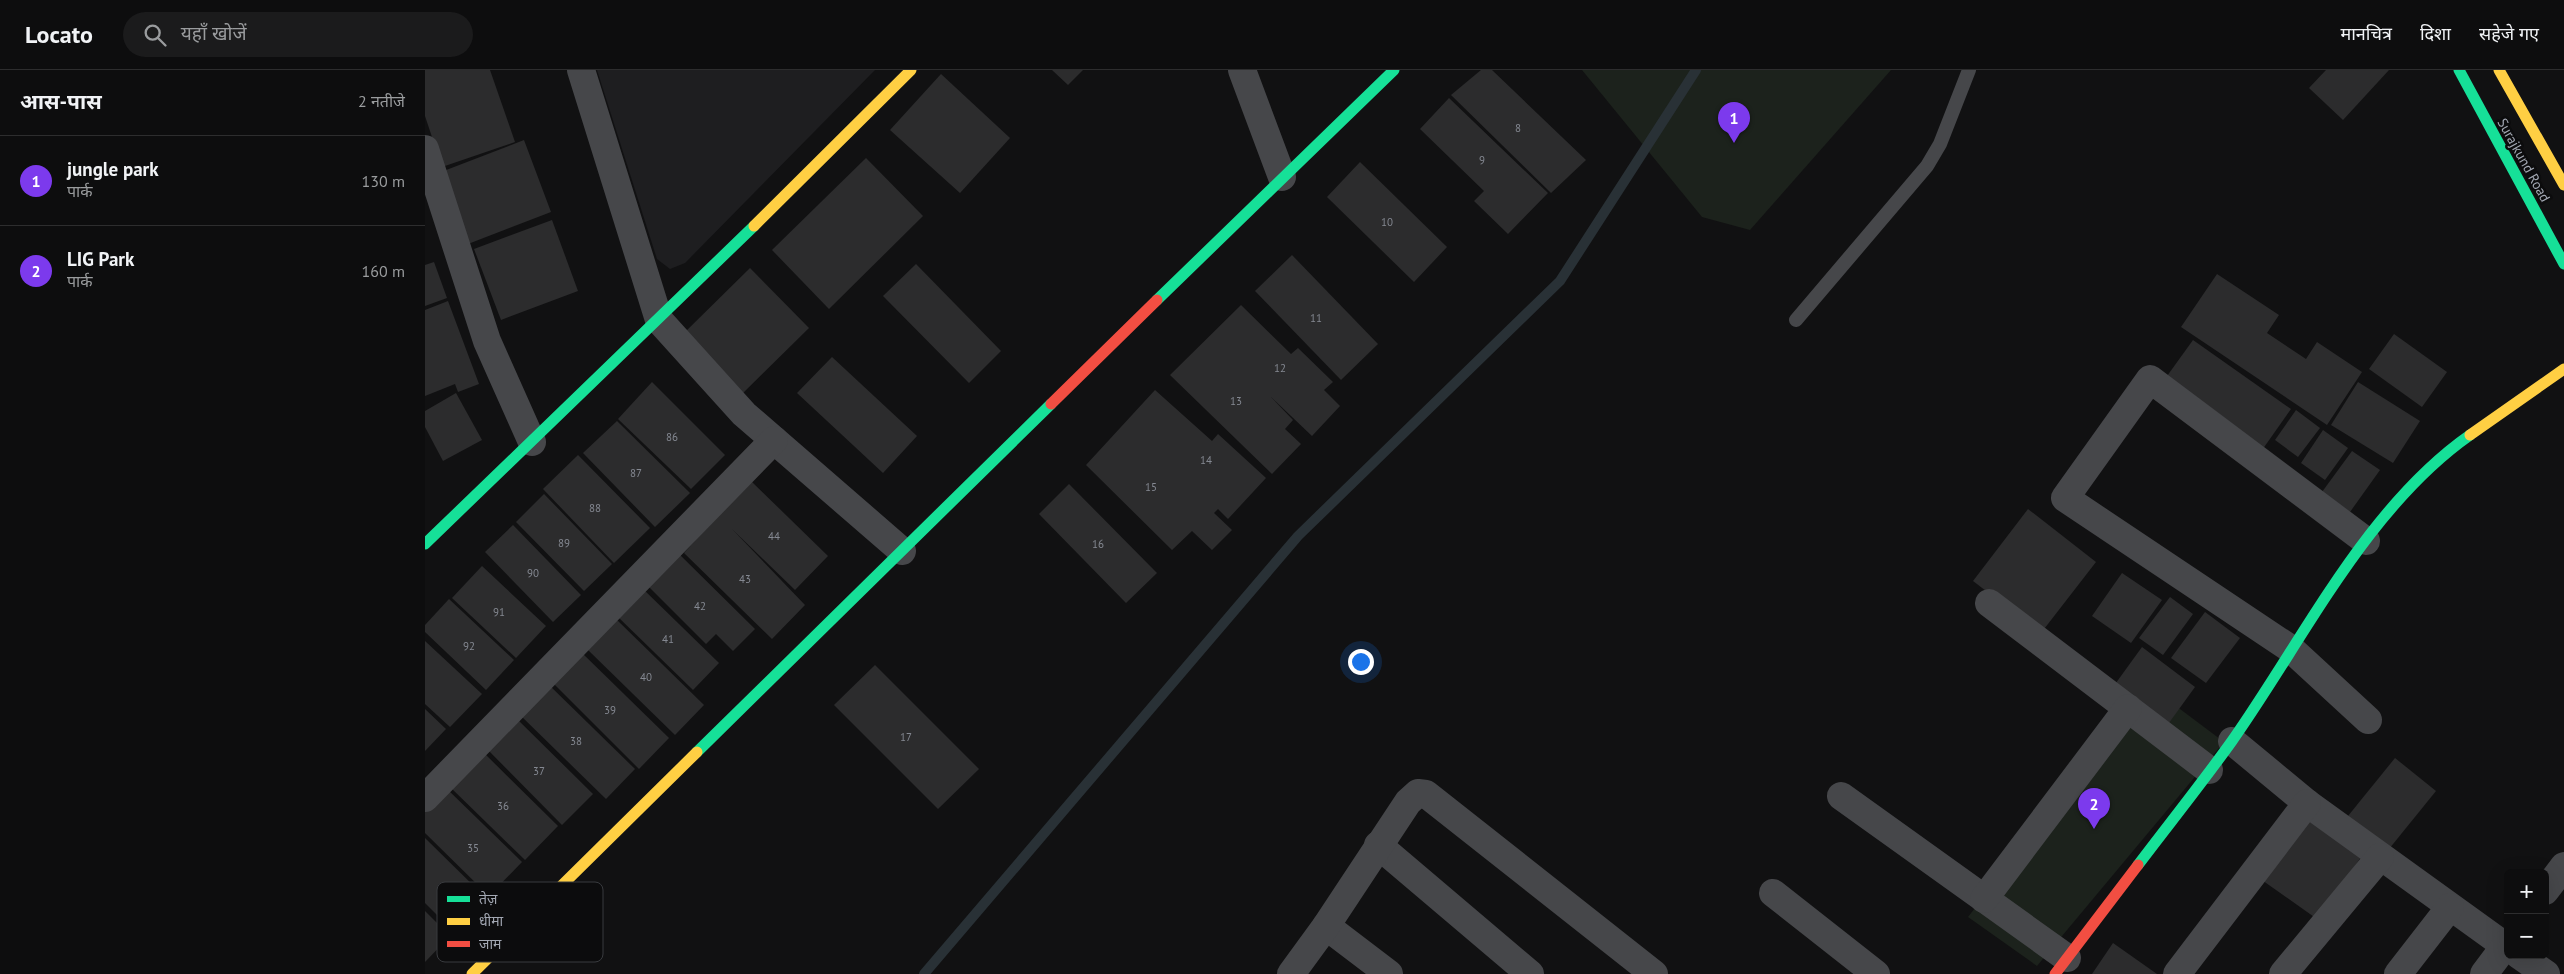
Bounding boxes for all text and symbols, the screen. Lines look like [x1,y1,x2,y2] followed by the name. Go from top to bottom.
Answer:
[123,12,473,57] search box
[25,19,93,50] text: Locato
[141,21,169,49] icon: search
[181,21,247,45] text: यहाँ खोजें
[2340,22,2392,45] text: मानचित्र
[2420,22,2451,45] text: दिशा
[2479,22,2539,45] text: सहेजे गए
[20,88,102,115] text: आस-पास
[358,91,405,111] text: 2 नतीजे
[1718,102,1750,143] pin: 1
[2494,115,2554,205] street label: Surajkund Road
[1515,121,1521,135] house number: 8
[1479,153,1485,167] house number: 9
[67,157,159,181] text: jungle park
[31,171,41,191] text: 1
[362,171,405,191] text: 130 m
[67,181,93,201] text: पार्क
[1381,215,1393,229] house number: 10
[67,247,134,271] text: LIG Park
[31,261,41,281] text: 2
[362,261,405,281] text: 160 m
[67,271,93,291] text: पार्क
[1310,311,1322,325] house number: 11
[1274,361,1286,375] house number: 12
[1230,394,1242,408] house number: 13
[666,430,678,444] house number: 86
[1200,453,1212,467] house number: 14
[630,466,642,480] house number: 87
[1145,480,1157,494] house number: 15
[589,501,601,515] house number: 88
[768,529,780,543] house number: 44
[558,536,570,550] house number: 89
[1092,537,1104,551] house number: 16
[527,566,539,580] house number: 90
[739,572,751,586] house number: 43
[694,599,706,613] house number: 42
[493,605,505,619] house number: 91
[662,632,674,646] house number: 41
[463,639,475,653] house number: 92
[1348,649,1374,675] your location
[640,670,652,684] house number: 40
[604,703,616,717] house number: 39
[900,730,912,744] house number: 17
[570,734,582,748] house number: 38
[533,764,545,778] house number: 37
[2078,788,2110,829] pin: 2
[497,799,509,813] house number: 36
[467,841,479,855] house number: 35
[2504,869,2549,959] map controls
[2504,869,2549,914] button: +
[437,882,603,962] legend
[479,890,498,908] text: तेज़
[479,912,504,930] text: धीमा
[2504,914,2549,959] button: −
[479,935,502,953] text: जाम

